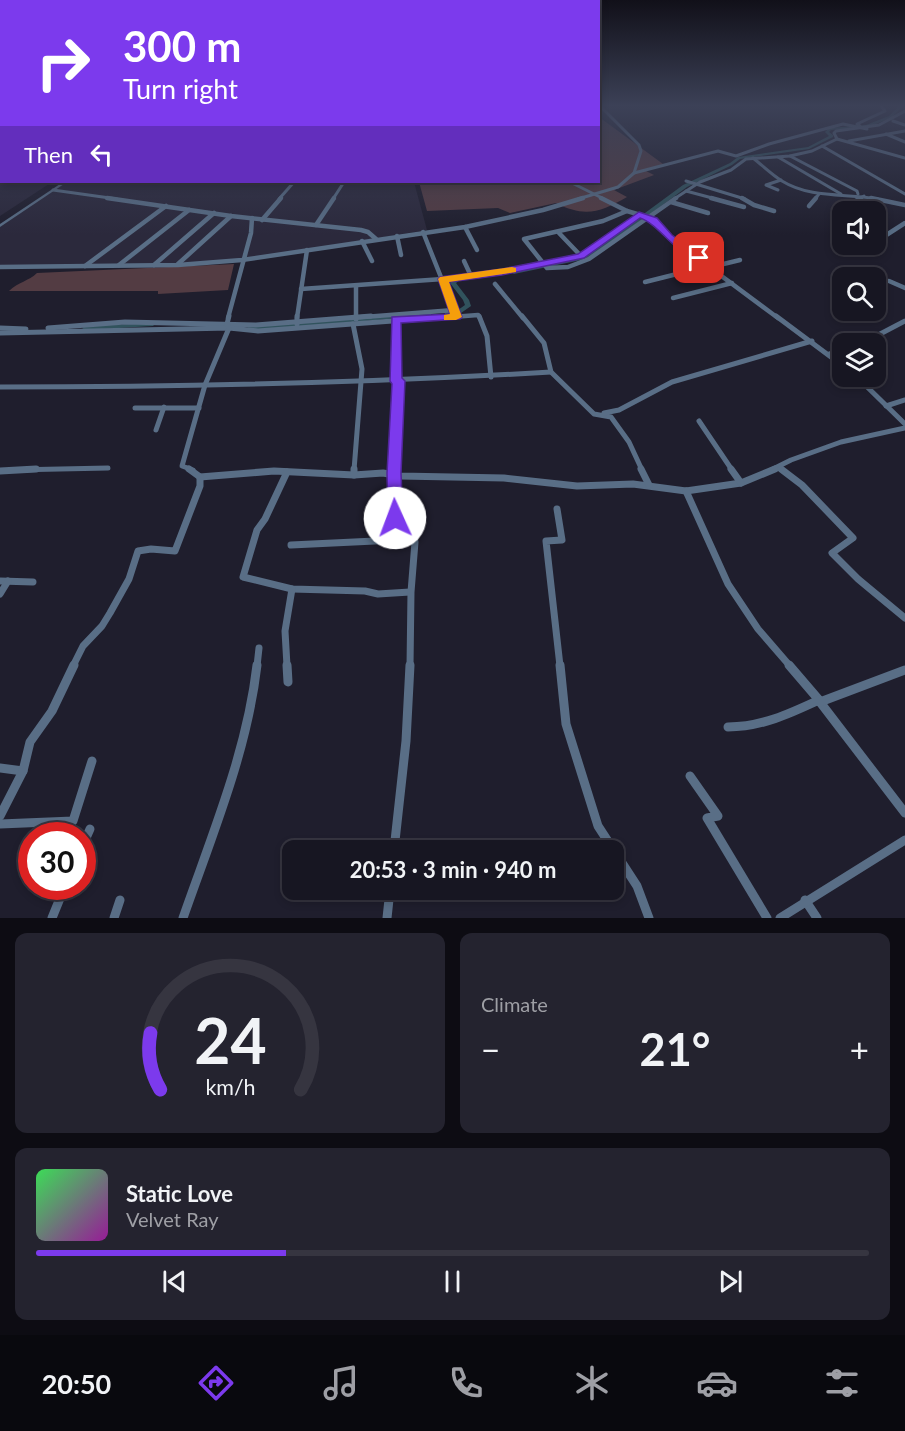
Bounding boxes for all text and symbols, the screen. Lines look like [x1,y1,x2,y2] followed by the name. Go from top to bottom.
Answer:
[123,21,241,71] text: 300 m
[24,24,102,102] icon: right
[123,72,238,105] text: Turn right
[85,138,118,171] icon: left
[24,141,73,168] text: Then
[832,201,886,387] map controls
[832,201,886,255] button: sound
[673,232,724,283] pin
[682,241,715,274] icon: arrive
[832,267,886,321] button: search
[832,333,886,387] button: layers
[363,486,427,550] position arrow
[18,822,96,900] speed limit sign: 30
[350,856,556,883] text: 20:53 · 3 min · 940 m
[481,992,548,1016] text: Climate
[194,1002,266,1077] text: 24
[640,1022,710,1076] text: 21°
[481,1029,500,1069] text: −
[850,1029,869,1069] text: +
[205,1074,255,1100] text: km/h
[126,1180,233,1207] text: Static Love
[126,1207,219,1231] text: Velvet Ray
[158,1265,191,1298] icon: previous
[436,1265,469,1298] icon: pause
[714,1265,747,1298] icon: next
[195,1362,237,1404] icon: directions
[320,1362,362,1404] icon: music
[445,1362,487,1404] icon: phone
[571,1362,613,1404] icon: climate
[696,1362,738,1404] icon: car
[821,1362,863,1404] icon: filters
[42,1367,111,1400] text: 20:50

